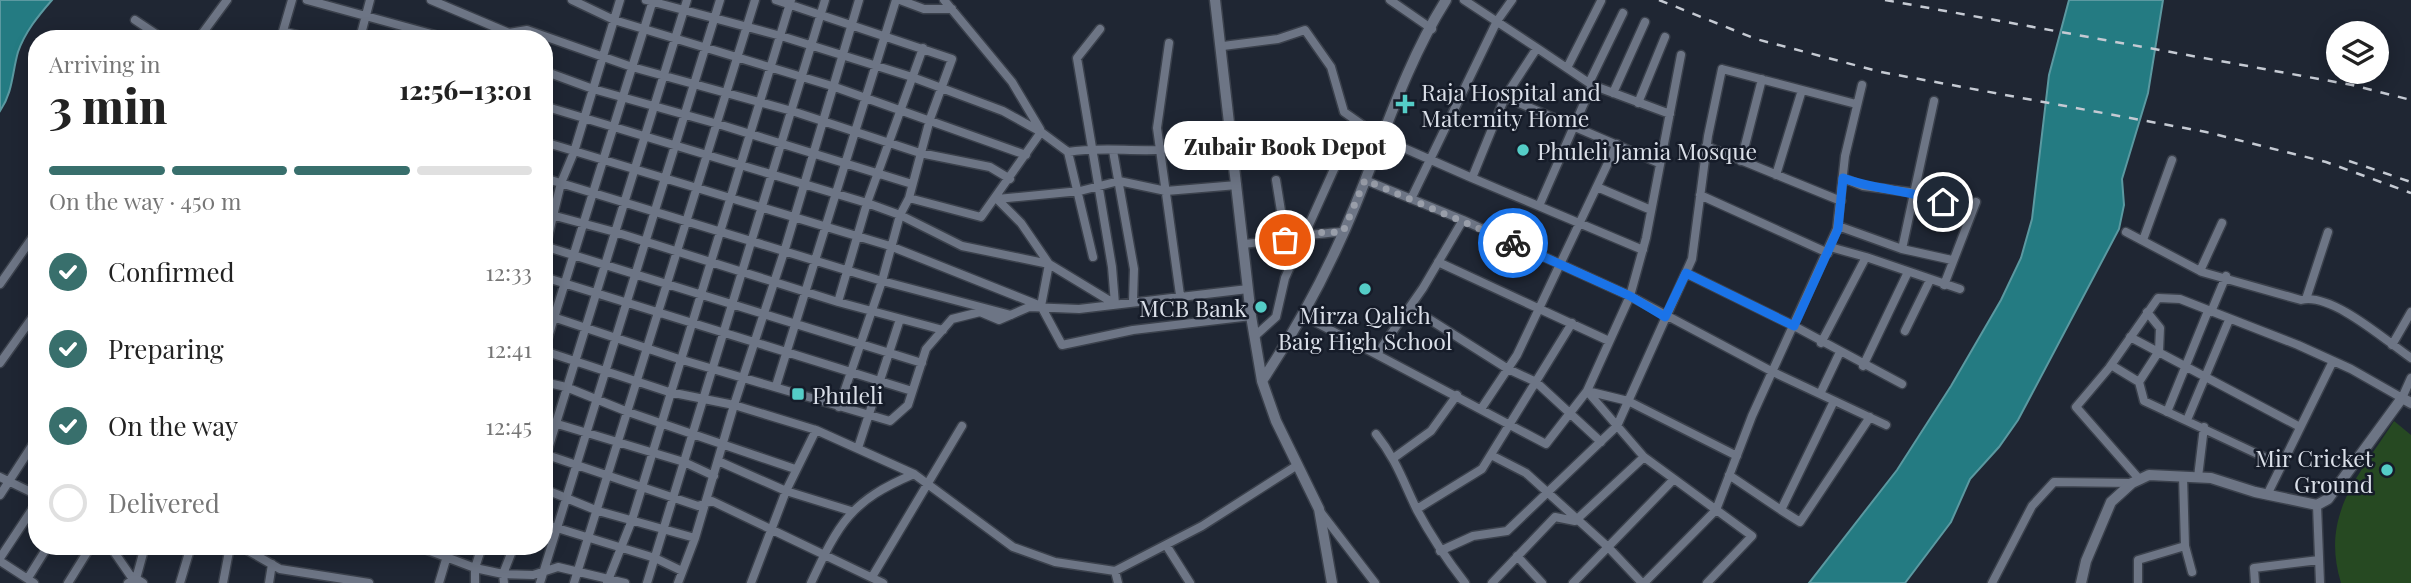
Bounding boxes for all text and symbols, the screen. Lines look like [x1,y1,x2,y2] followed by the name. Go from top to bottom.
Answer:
[2326,21,2389,84] map controls
[2326,21,2389,84] button: layers
[49,48,161,79] text: Arriving in
[399,72,532,107] text: 12:56–13:01
[49,74,167,136] text: 3 min
[1421,76,1601,133] place label: Raja Hospital and Maternity Home
[1395,94,1415,114] marker: Raja Hospital and Maternity Home
[1164,121,1406,170] callout: Zubair Book Depot
[1184,130,1386,161] text: Zubair Book Depot
[1537,135,1757,166] place label: Phuleli Jamia Mosque
[1515,142,1531,158] marker: Phuleli Jamia Mosque
[1913,172,1973,232] pin
[1924,183,1962,221] icon: home
[49,185,241,216] text: On the way · 450 m
[1478,208,1548,278] courier
[1255,210,1315,270] pin
[1266,221,1304,259] icon: bag
[1494,224,1532,262] icon: bike
[49,253,87,291] icon: check
[108,254,235,289] text: Confirmed
[486,256,532,287] text: 12:33
[1357,281,1373,297] marker: Mirza Qalich Baig High School
[1139,292,1247,323] place label: MCB Bank
[1253,299,1269,315] marker: MCB Bank
[1278,299,1453,356] place label: Mirza Qalich Baig High School
[49,330,87,368] icon: check
[108,331,224,366] text: Preparing
[486,333,532,364] text: 12:41
[812,379,884,410] place label: Phuleli
[790,386,806,402] marker: Phuleli
[49,407,87,445] icon: check
[108,408,238,443] text: On the way
[485,410,532,441] text: 12:45
[2255,442,2374,499] place label: Mir Cricket Ground
[2379,462,2395,478] marker: Mir Cricket Ground
[108,485,220,520] text: Delivered

